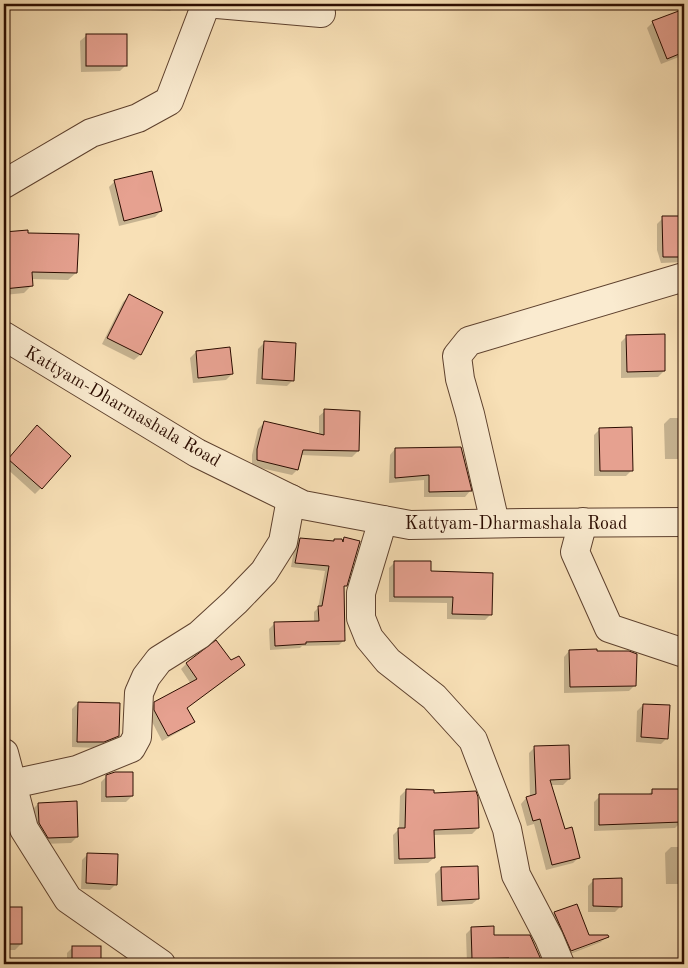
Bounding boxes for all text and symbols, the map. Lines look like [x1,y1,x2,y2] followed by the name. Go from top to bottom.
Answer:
[22,343,223,470] street label: Kattyam-Dharmashala Road
[405,515,627,533] street label: Kattyam-Dharmashala Road

